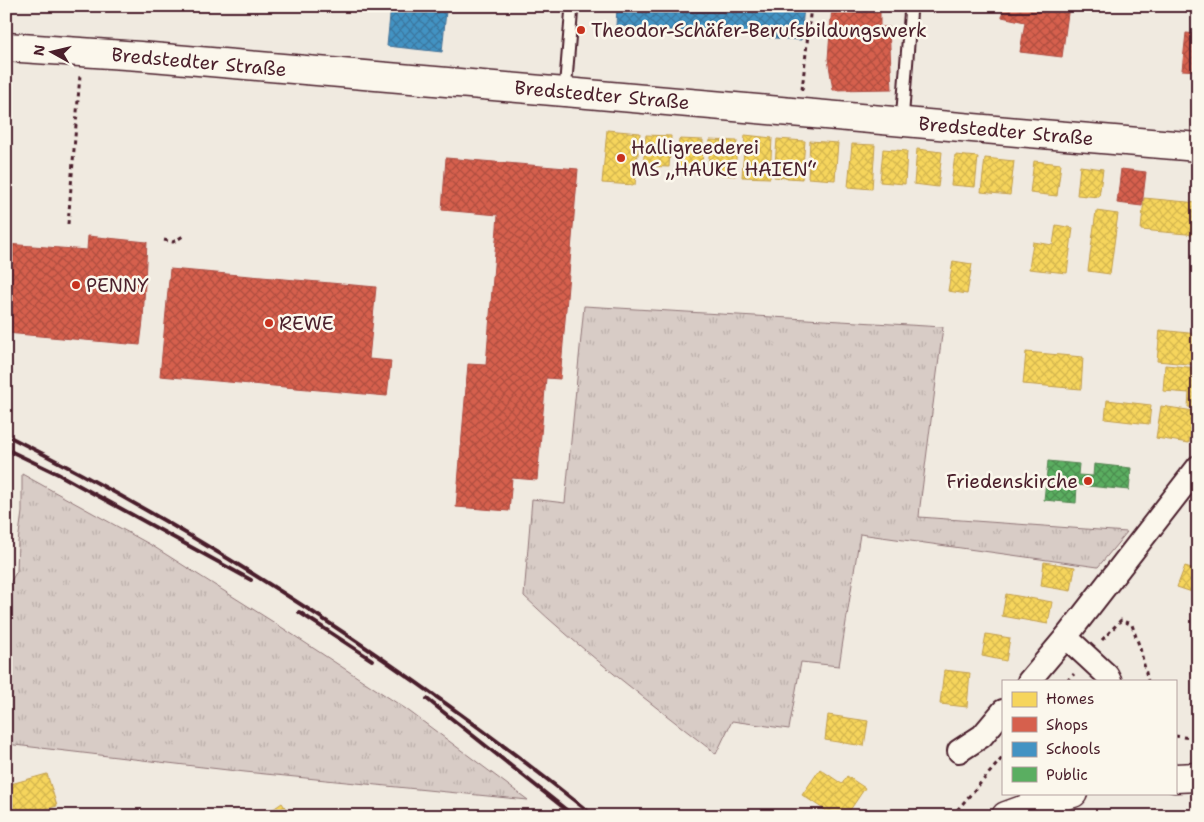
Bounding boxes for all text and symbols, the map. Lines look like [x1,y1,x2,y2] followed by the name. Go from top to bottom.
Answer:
[591,18,927,43] place label: Theodor-Schäfer-Berufsbildungswerk
[575,24,587,36] marker: Theodor-Schäfer-Berufsbildungswerk
[28,28,78,78] north arrow
[110,42,288,82] street label: Bredstedter Straße
[29,43,49,57] text: N
[513,75,691,115] street label: Bredstedter Straße
[917,111,1095,151] street label: Bredstedter Straße
[631,135,817,182] place label: Halligreederei MS „HAUKE HAIEN“
[615,152,627,164] marker: Halligreederei MS „HAUKE HAIEN“
[86,273,149,298] place label: PENNY
[70,279,82,291] marker: PENNY
[279,311,334,336] place label: REWE
[263,317,275,329] marker: REWE
[946,469,1078,494] place label: Friedenskirche
[1082,475,1094,487] marker: Friedenskirche
[1002,680,1176,794] legend
[1046,689,1094,709] text: Homes
[1046,715,1088,735] text: Shops
[1046,739,1101,759] text: Schools
[1046,765,1088,785] text: Public

